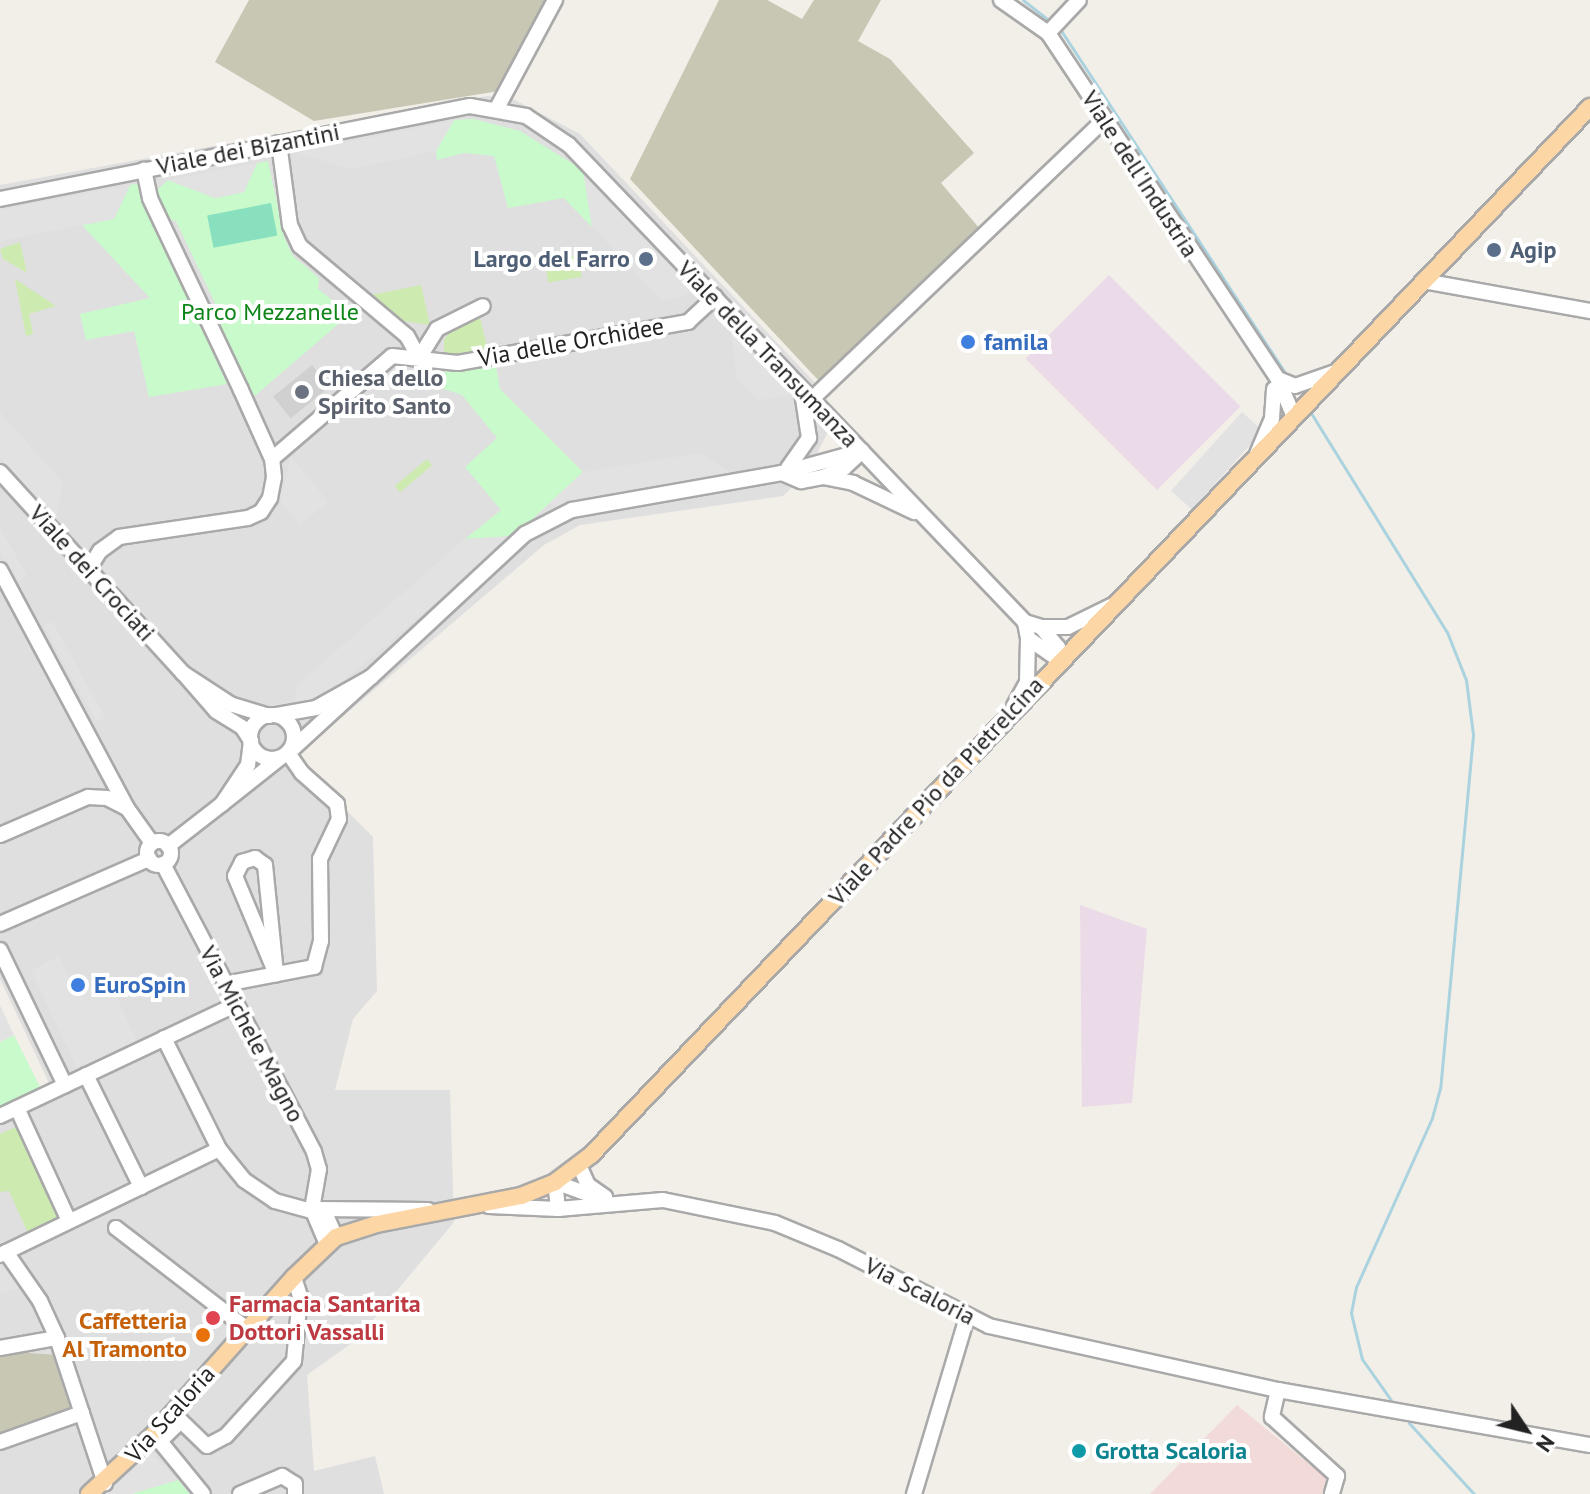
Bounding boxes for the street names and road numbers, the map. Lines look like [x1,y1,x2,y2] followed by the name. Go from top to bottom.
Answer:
[1075,85,1205,263] street label: Viale dell'Industria
[154,117,342,181] street label: Viale dei Bizantini
[671,254,865,454] street label: Viale della Transumanza
[476,311,666,373] street label: Via delle Orchidee
[23,499,161,647] street label: Viale dei Crociati
[823,671,1049,911] street label: Viale Padre Pio da Pietrelcina
[193,941,311,1127] street label: Via Michele Magno
[860,1251,980,1331] street label: Via Scaloria
[119,1360,221,1468] street label: Via Scaloria

